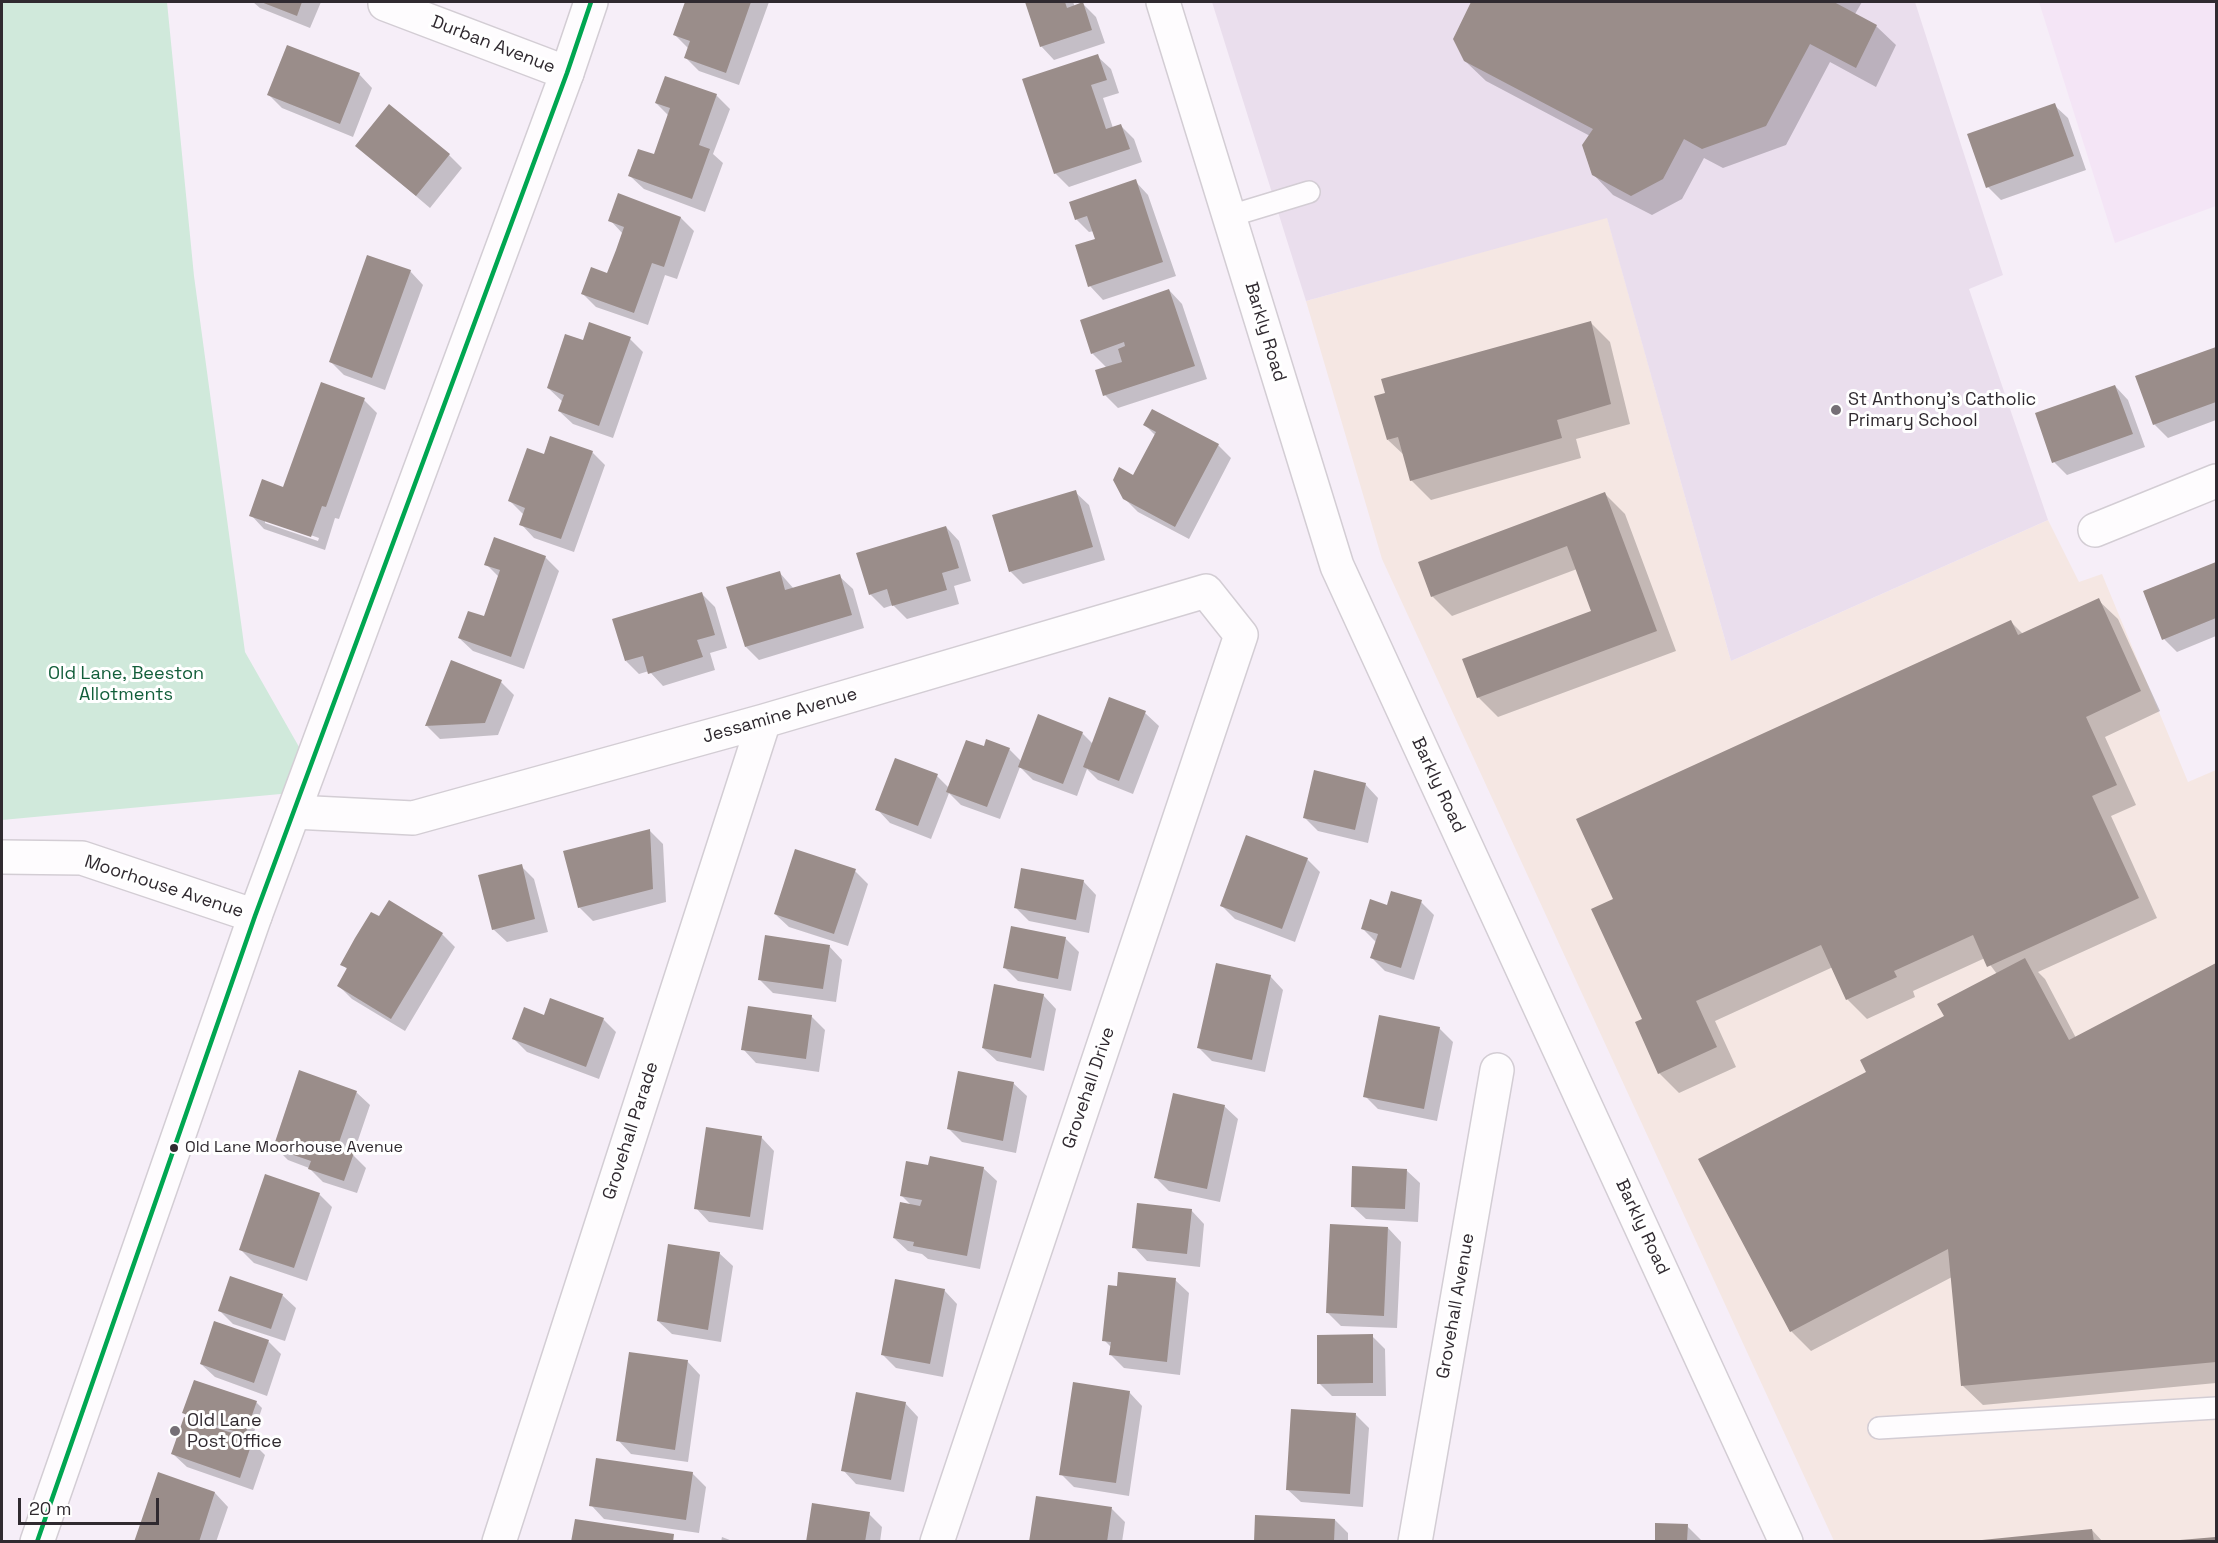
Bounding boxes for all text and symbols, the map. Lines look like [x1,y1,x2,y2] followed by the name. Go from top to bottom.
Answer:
[428,11,558,79] street label: Durban Avenue
[1240,280,1290,384] street label: Barkly Road
[1848,389,2036,432] place label: St Anthony's Catholic Primary School
[1829,403,1843,417] marker: St Anthony's Catholic Primary School
[48,663,204,706] park label: Old Lane, Beeston Allotments
[700,684,860,748] street label: Jessamine Avenue
[1406,734,1470,836] street label: Barkly Road
[82,851,246,923] street label: Moorhouse Avenue
[1058,1024,1120,1152] street label: Grovehall Drive
[599,1059,663,1203] street label: Grovehall Parade
[185,1138,403,1158] place label: Old Lane Moorhouse Avenue
[168,1142,180,1154] marker: Old Lane Moorhouse Avenue
[1610,1176,1674,1278] street label: Barkly Road
[1433,1231,1479,1381] street label: Grovehall Avenue
[187,1410,282,1452] place label: Old Lane Post Office
[168,1424,182,1438] marker: Old Lane Post Office
[21,1486,162,1524] scale bar
[29,1497,72,1520] text: 20 m

